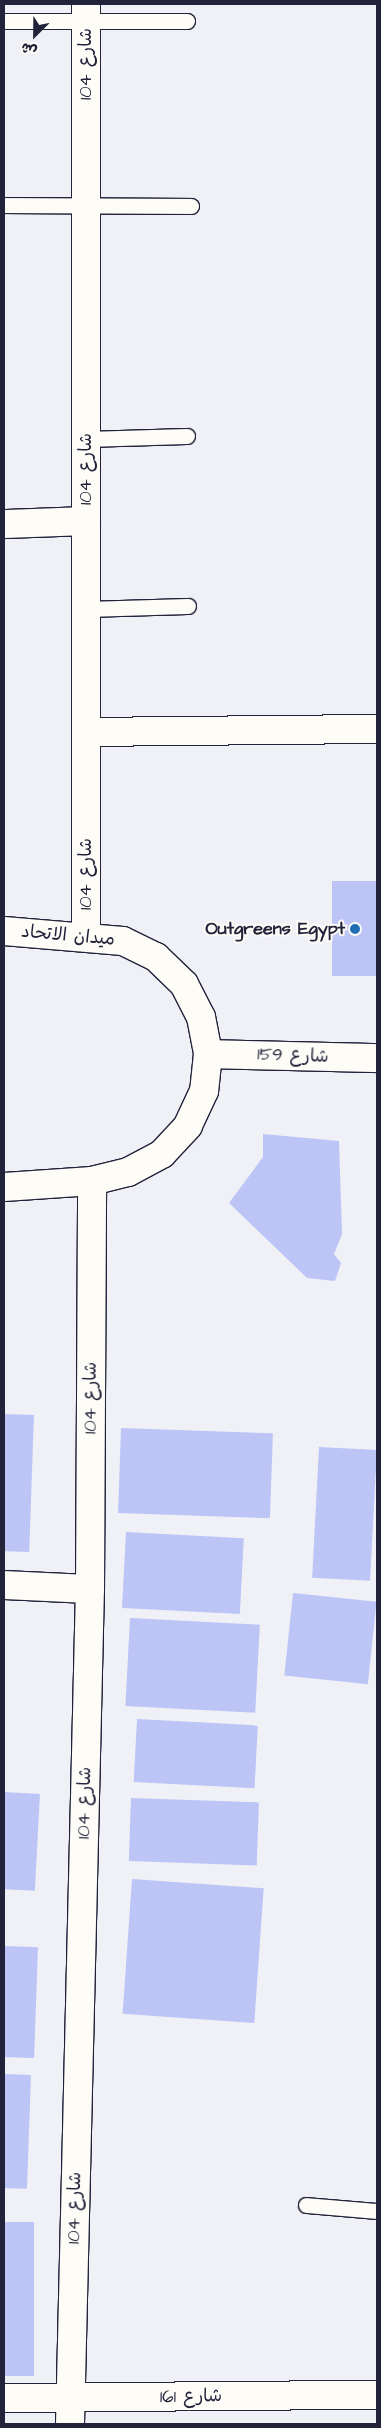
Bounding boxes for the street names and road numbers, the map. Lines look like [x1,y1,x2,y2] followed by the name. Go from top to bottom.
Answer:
[75,28,97,100] street label: شارع 104
[75,433,97,505] street label: شارع 104
[75,838,97,910] street label: شارع 104
[20,921,116,951] street label: ميدان الاتحاد
[257,1044,329,1068] street label: شارع 159
[80,1362,102,1434] street label: شارع 104
[74,1767,96,1839] street label: شارع 104
[64,2172,86,2244] street label: شارع 104
[160,2386,222,2408] street label: شارع 161

